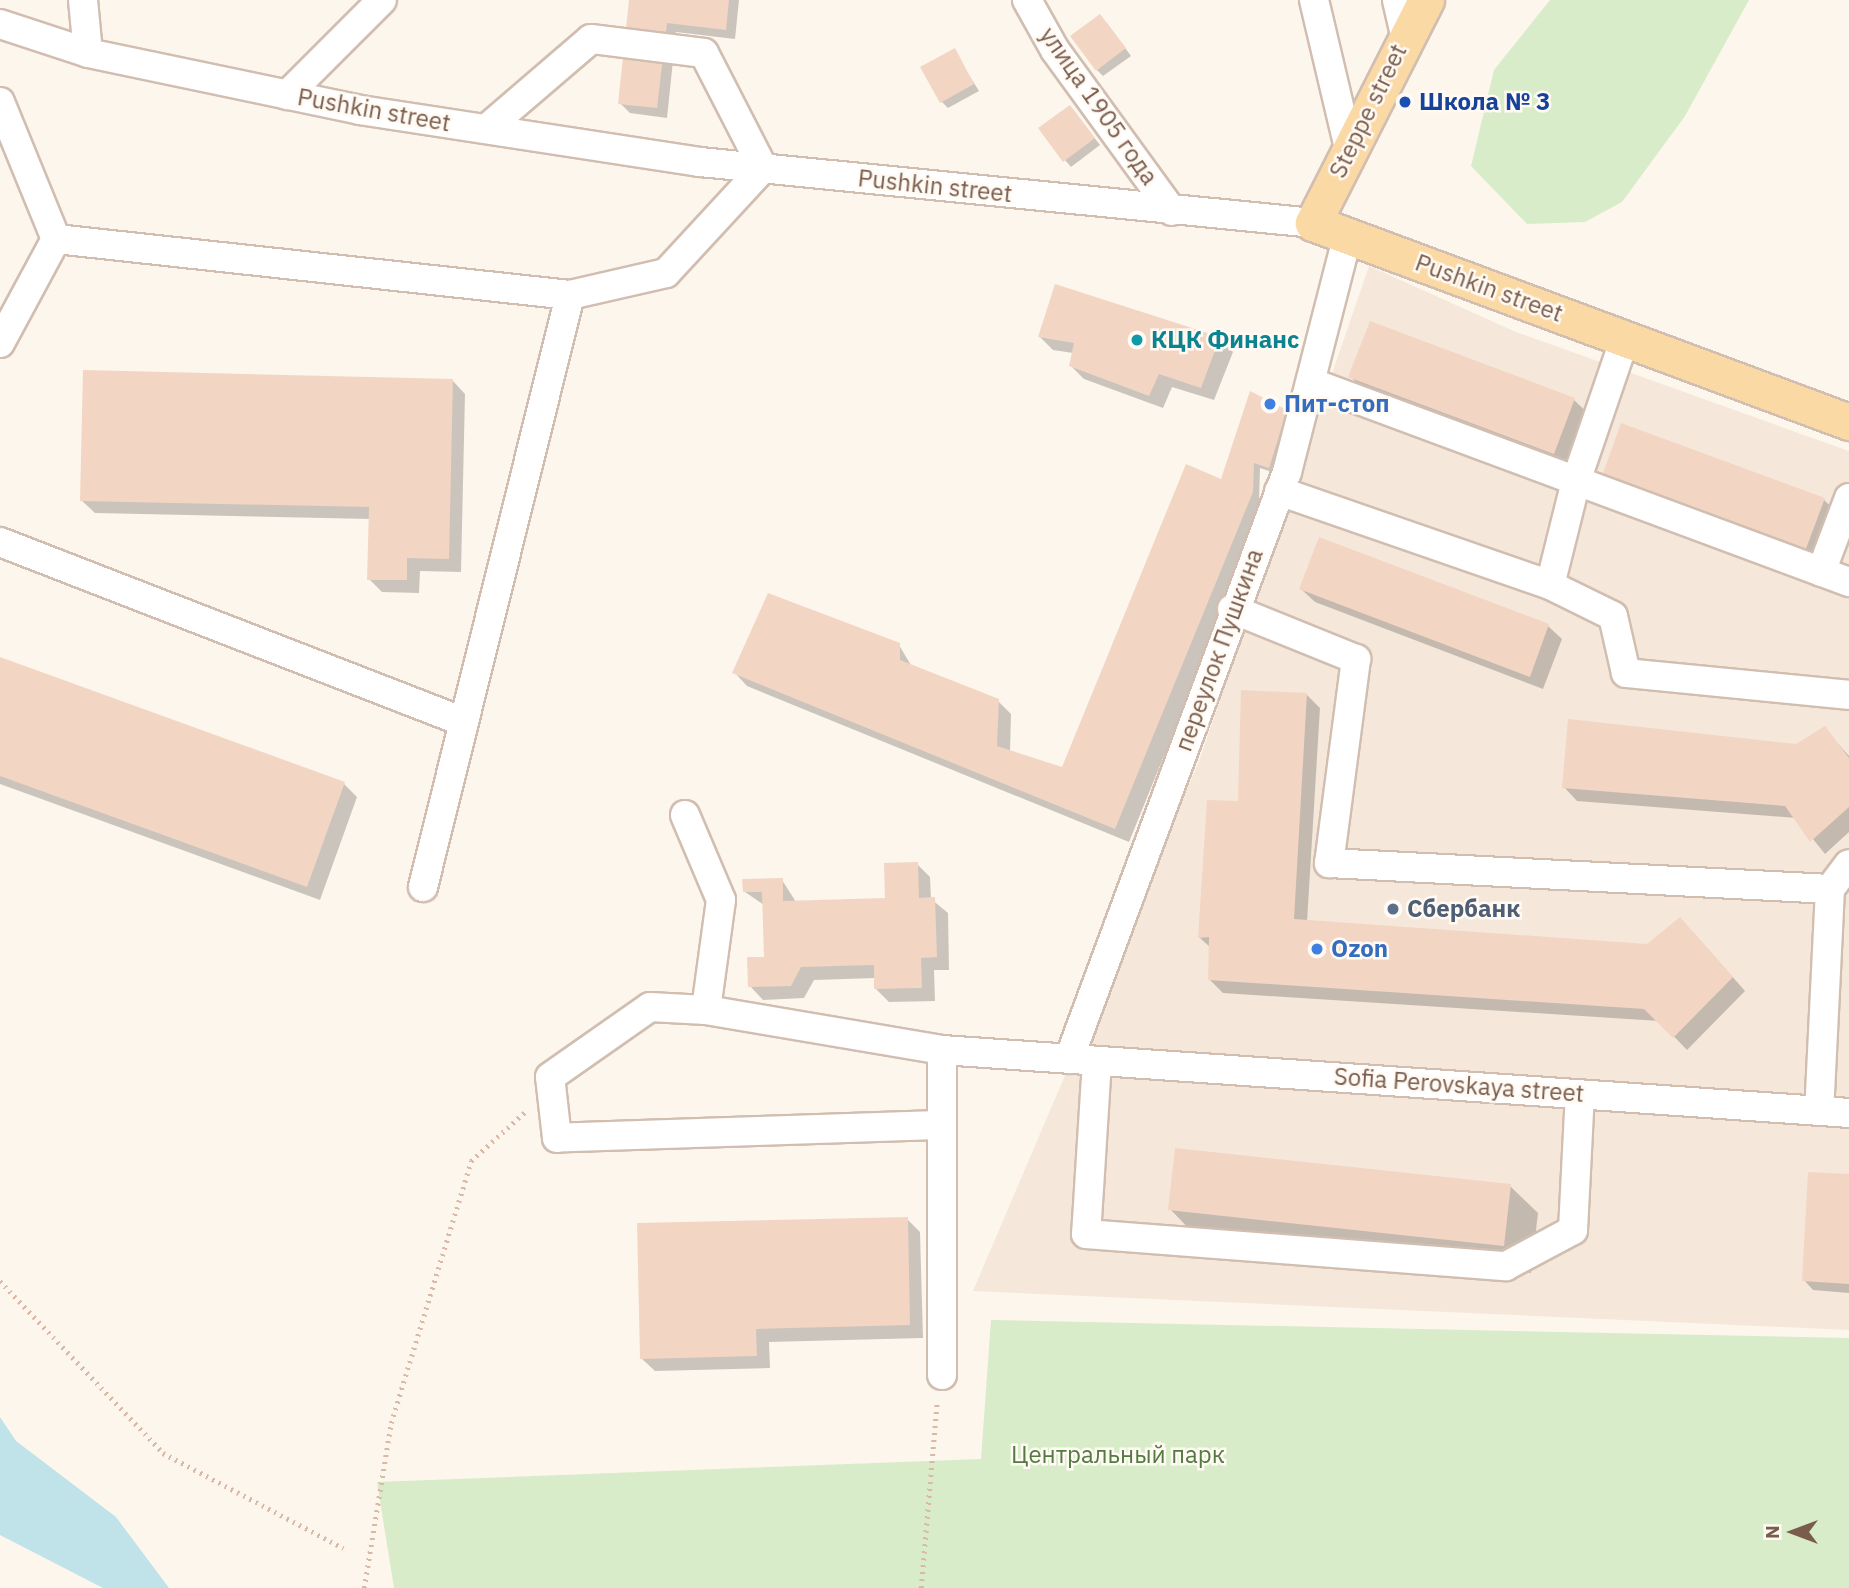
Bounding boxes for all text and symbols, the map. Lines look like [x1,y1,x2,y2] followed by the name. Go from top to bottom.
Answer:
[1034,22,1164,190] street label: улица 1905 года
[1323,39,1413,183] street label: Steppe street
[295,82,453,138] street label: Pushkin street
[1419,88,1550,116] place label: Школа № 3
[1397,94,1413,110] marker: Школа № 3
[856,164,1014,208] street label: Pushkin street
[1411,248,1567,328] street label: Pushkin street
[1151,326,1299,354] place label: КЦК Финанс
[1129,332,1145,348] marker: КЦК Финанс
[1284,390,1390,418] place label: Пит-стоп
[1262,396,1278,412] marker: Пит-стоп
[1169,545,1269,755] street label: переулок Пушкина
[1407,895,1520,923] place label: Сбербанк
[1385,901,1401,917] marker: Сбербанк
[1331,935,1388,963] place label: Ozon
[1309,941,1325,957] marker: Ozon
[1333,1062,1585,1108] street label: Sofia Perovskaya street
[1011,1441,1225,1469] park label: Центральный парк
[1758,1497,1828,1567] north arrow
[1760,1525,1784,1539] text: N

